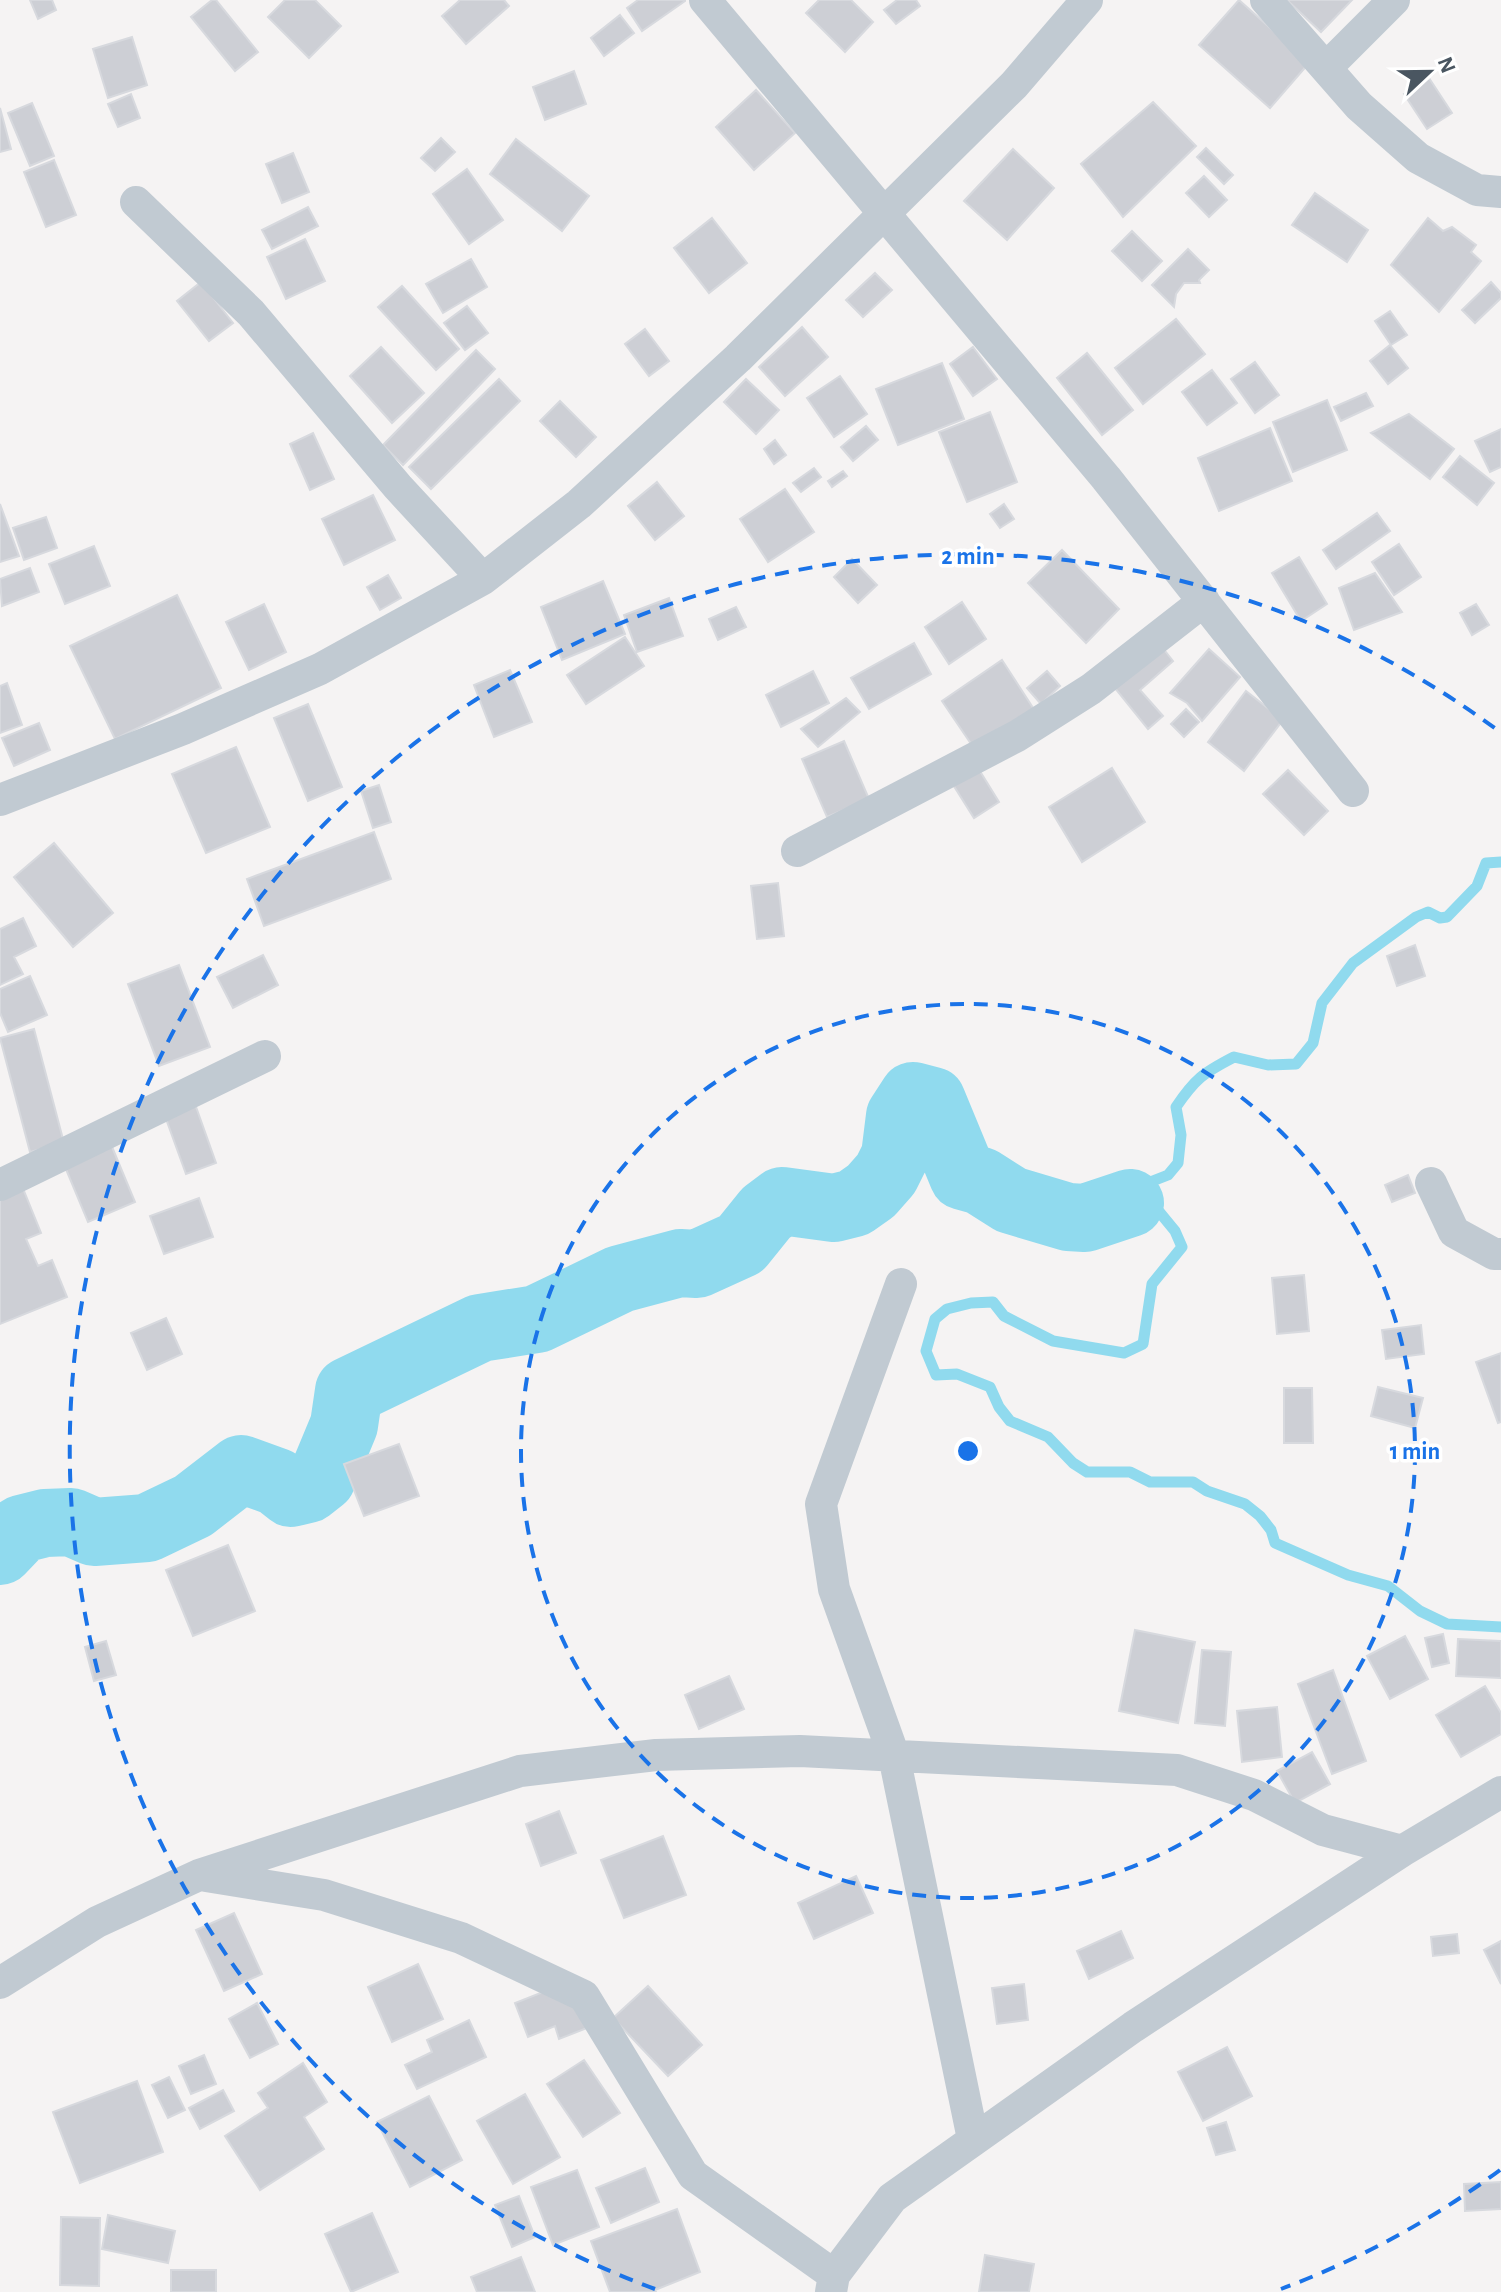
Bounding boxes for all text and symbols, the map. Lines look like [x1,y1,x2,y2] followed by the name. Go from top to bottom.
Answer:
[1389,32,1469,112] north arrow
[1434,54,1460,76] text: N
[941,545,995,569] text: 2 min
[954,1437,982,1465] centre of rings
[1390,1440,1440,1464] text: 1 min

